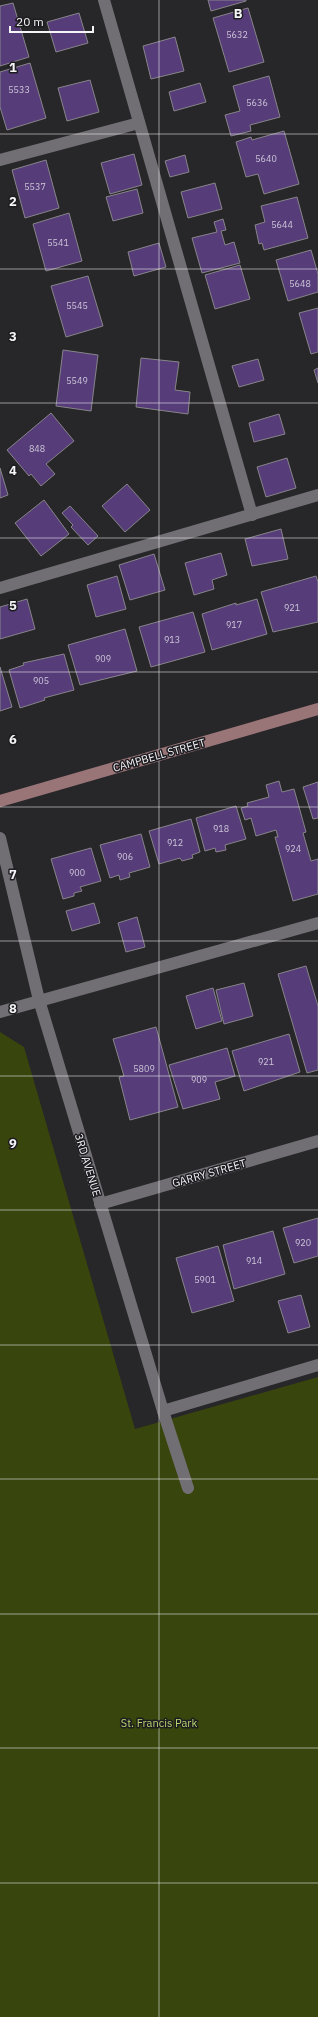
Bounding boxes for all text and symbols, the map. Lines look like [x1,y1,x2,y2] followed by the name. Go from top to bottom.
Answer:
[234,5,243,22] text: B
[10,8,93,34] scale bar
[16,14,44,29] text: 20 m
[226,29,248,40] house number: 5632
[9,59,17,76] text: 1
[8,84,30,95] house number: 5533
[246,97,268,108] house number: 5636
[255,153,277,164] house number: 5640
[24,181,46,192] house number: 5537
[9,193,17,210] text: 2
[271,219,293,230] house number: 5644
[47,237,69,248] house number: 5541
[289,278,311,289] house number: 5648
[66,300,88,311] house number: 5545
[9,328,17,345] text: 3
[66,375,88,386] house number: 5549
[29,443,45,454] house number: 848
[9,462,17,479] text: 4
[9,597,17,614] text: 5
[284,602,300,613] house number: 921
[226,619,242,630] house number: 917
[164,634,180,645] house number: 913
[95,653,111,664] house number: 909
[33,675,49,686] house number: 905
[9,731,17,748] text: 6
[111,735,207,775] street label: CAMPBELL STREET
[213,823,229,834] house number: 918
[167,837,183,848] house number: 912
[285,843,301,854] house number: 924
[117,851,133,862] house number: 906
[9,866,17,883] text: 7
[69,867,85,878] house number: 900
[9,1000,17,1017] text: 8
[258,1056,274,1067] house number: 921
[133,1063,155,1074] house number: 5809
[191,1074,207,1085] house number: 909
[72,1132,104,1198] street label: 3RD AVENUE
[9,1135,17,1152] text: 9
[170,1156,248,1190] street label: GARRY STREET
[295,1237,311,1248] house number: 920
[246,1255,262,1266] house number: 914
[194,1274,216,1285] house number: 5901
[121,1716,197,1730] park label: St. Francis Park

